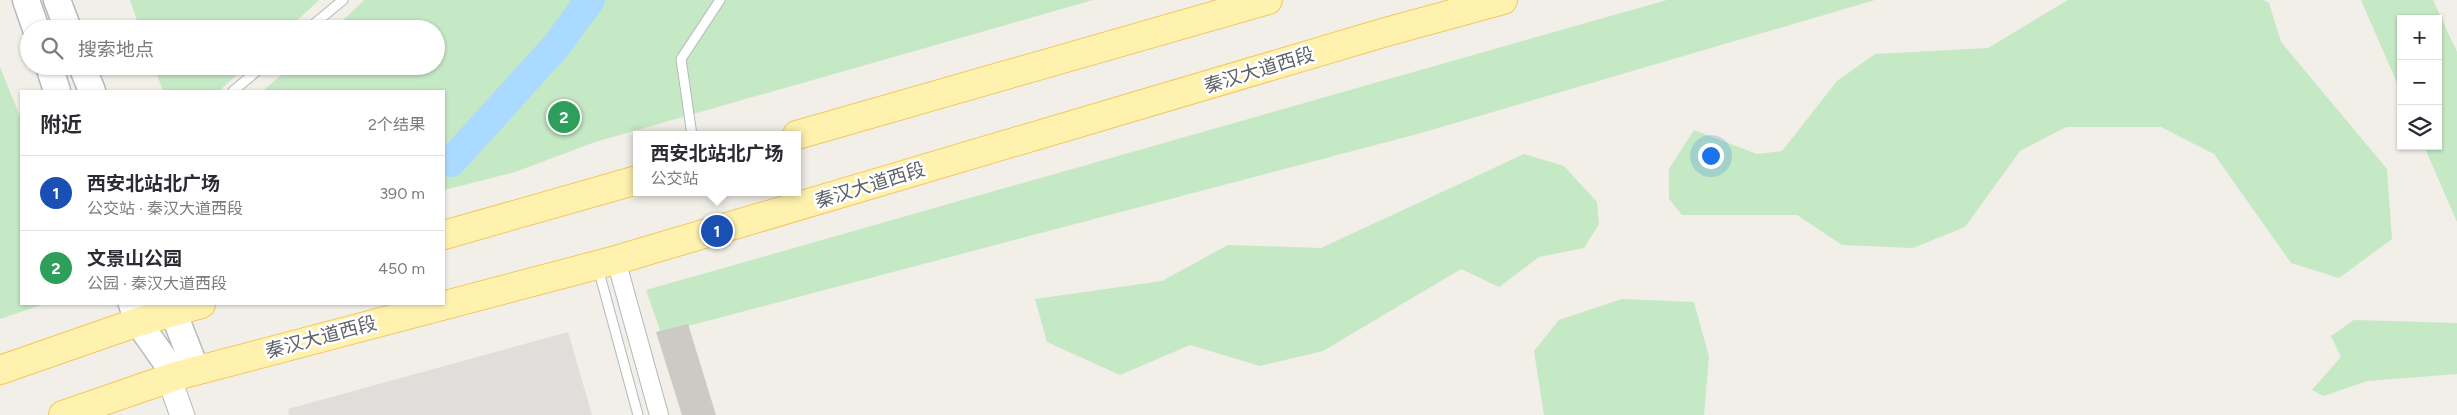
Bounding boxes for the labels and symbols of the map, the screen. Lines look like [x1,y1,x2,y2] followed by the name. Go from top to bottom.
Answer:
[1201,42,1317,98] street label: 秦汉大道西段
[548,98,580,136] pin: 2
[1698,143,1724,169] your location
[812,157,928,213] street label: 秦汉大道西段
[701,212,733,250] pin: 1
[263,311,379,363] street label: 秦汉大道西段

